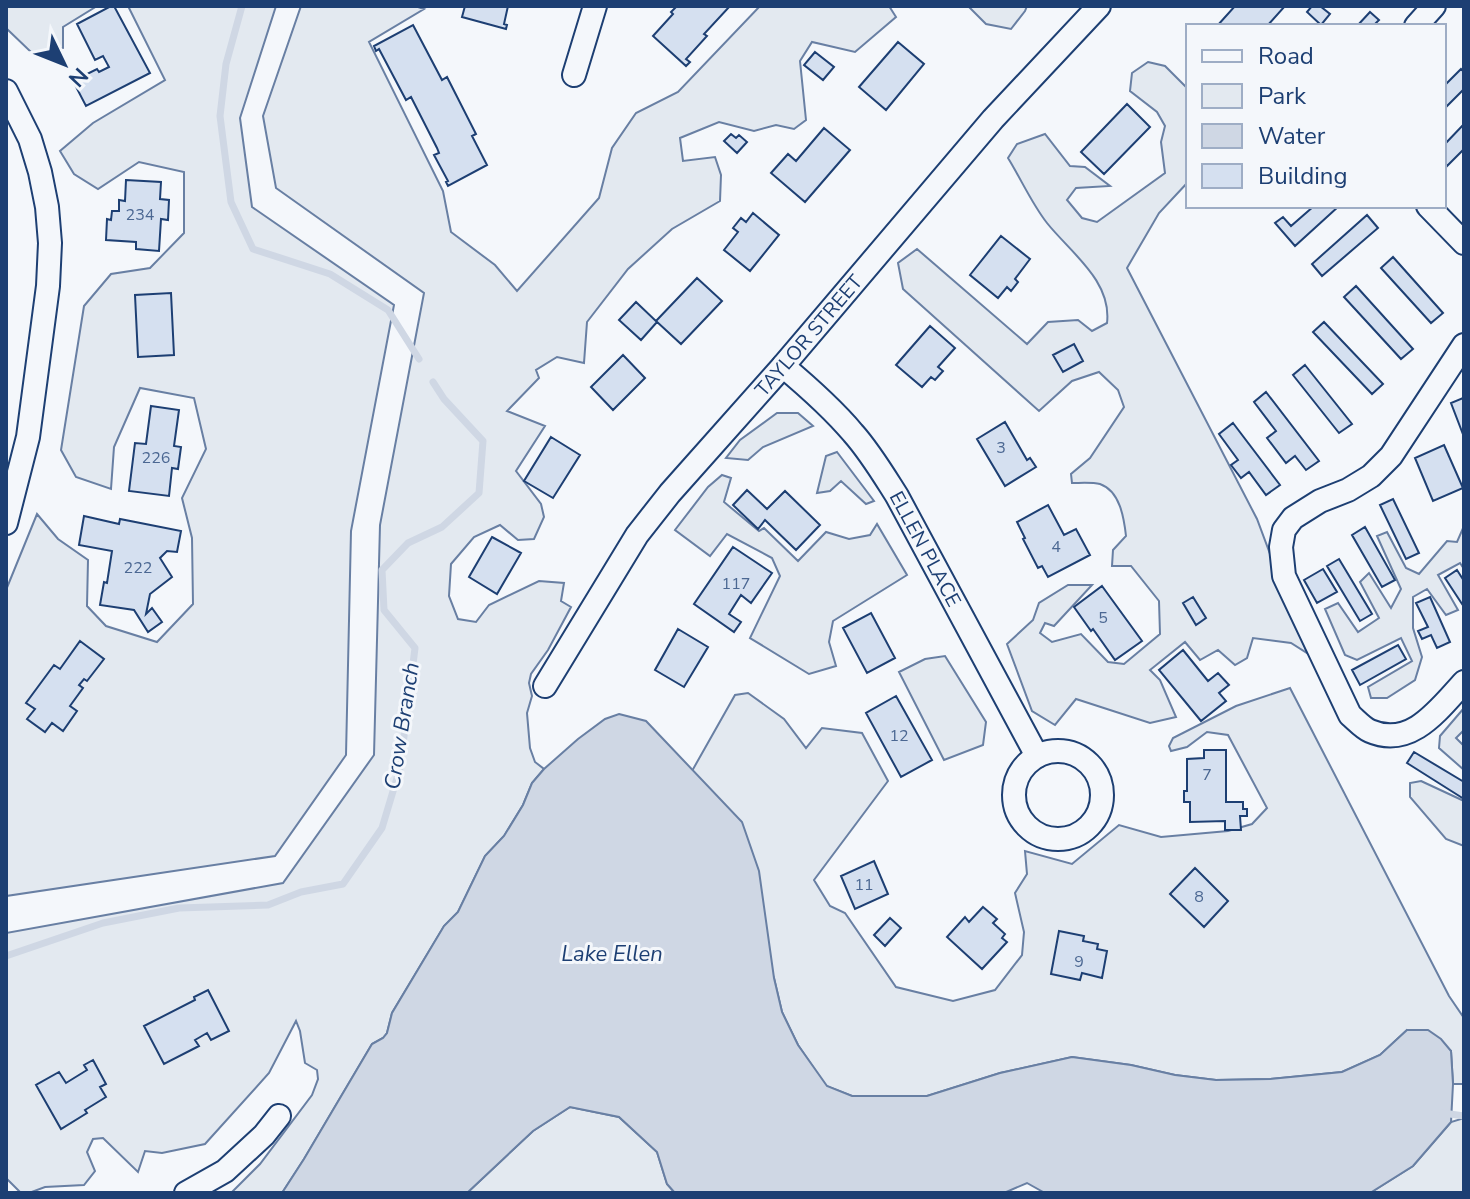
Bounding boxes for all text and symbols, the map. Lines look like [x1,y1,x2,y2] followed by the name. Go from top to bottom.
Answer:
[24,24,104,104] north arrow
[1186,24,1446,208] legend
[1258,40,1314,72] text: Road
[61,61,94,93] text: N
[1258,80,1307,112] text: Park
[1258,120,1326,152] text: Water
[1258,160,1348,192] text: Building
[126,204,155,226] house number: 234
[749,269,868,402] street label: TAYLOR STREET
[996,437,1006,459] house number: 3
[142,447,170,469] house number: 226
[883,486,968,611] street label: ELLEN PLACE
[1051,536,1061,558] house number: 4
[124,557,152,579] house number: 222
[722,573,750,595] house number: 117
[1098,607,1108,629] house number: 5
[377,660,427,792] water label: Crow Branch
[889,725,909,747] house number: 12
[1202,764,1212,786] house number: 7
[854,874,874,896] house number: 11
[1194,886,1204,908] house number: 8
[561,939,663,969] water label: Lake Ellen
[1074,951,1084,973] house number: 9

